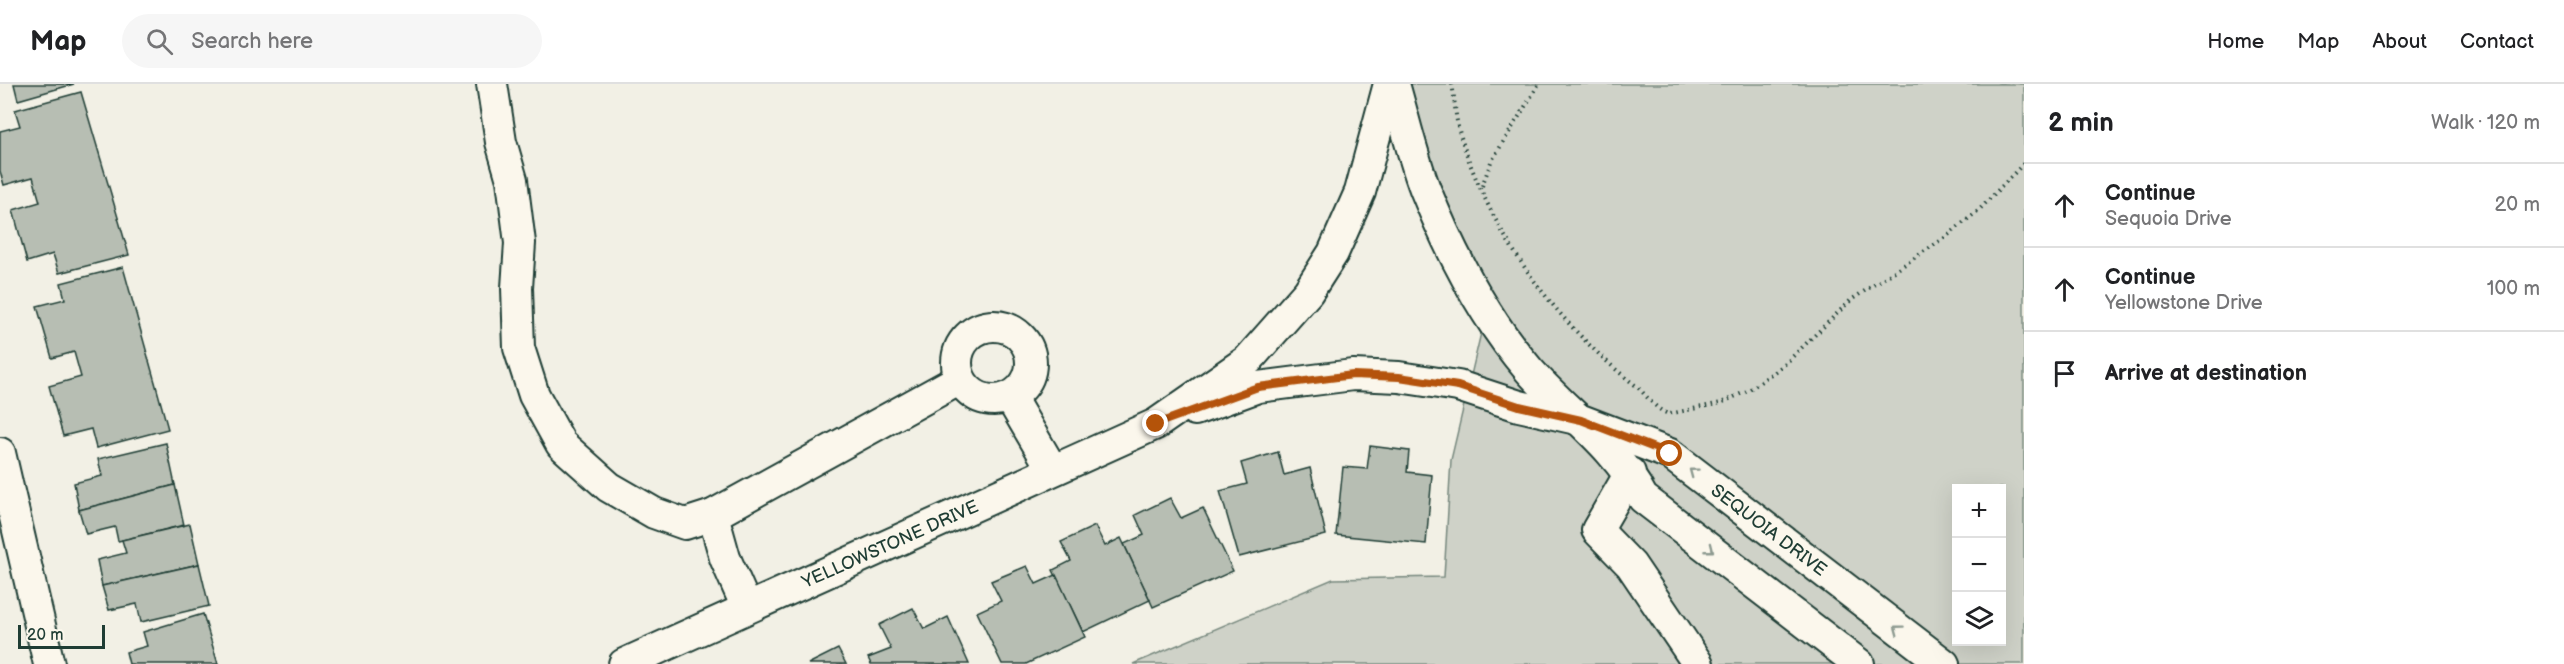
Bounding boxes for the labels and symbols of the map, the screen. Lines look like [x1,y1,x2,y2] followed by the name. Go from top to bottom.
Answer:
[1142,410,1168,436] route end
[1656,440,1682,466] route start
[1689,468,1700,479] one-way arrow
[1707,480,1831,581] street label: SEQUOIA DRIVE
[798,496,982,593] street label: YELLOWSTONE DRIVE
[1703,542,1714,553] one-way arrow
[18,622,105,650] scale bar
[1893,625,1904,636] one-way arrow

